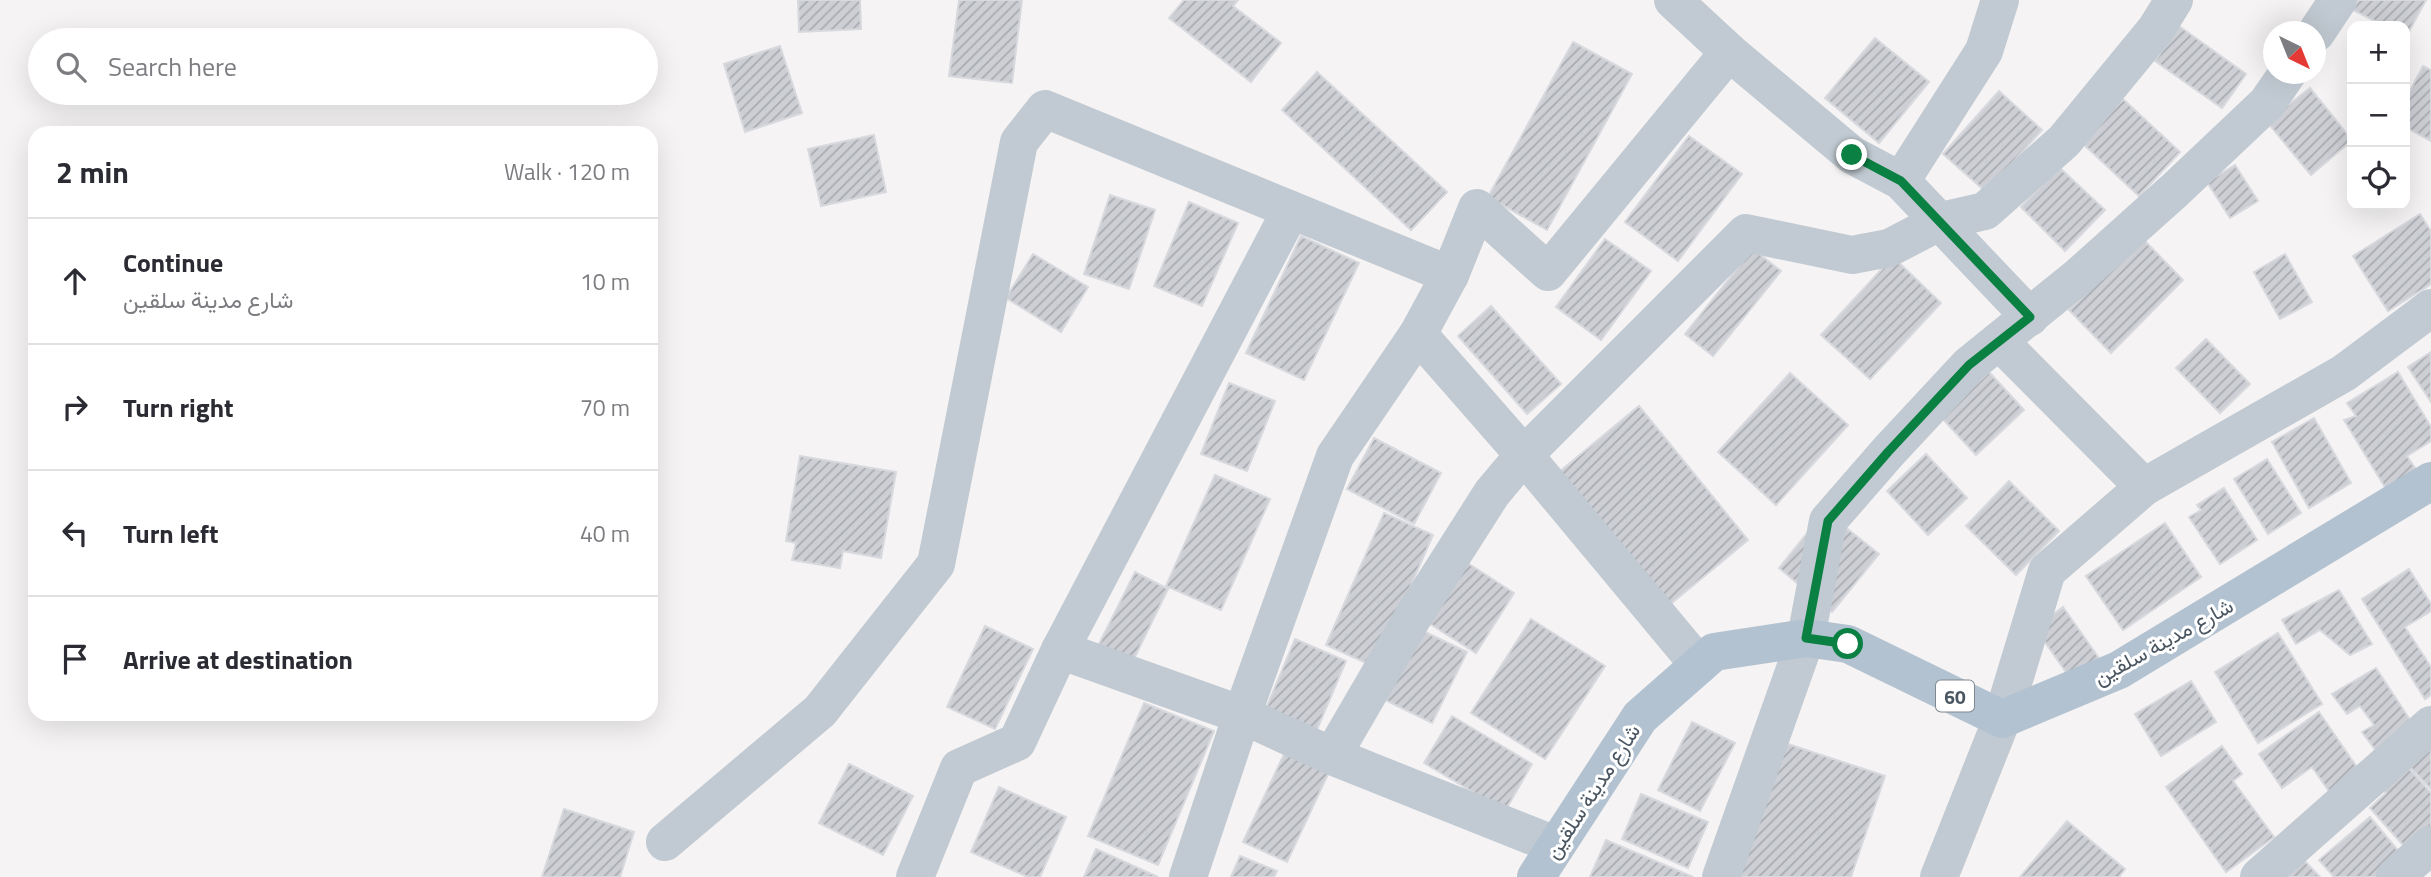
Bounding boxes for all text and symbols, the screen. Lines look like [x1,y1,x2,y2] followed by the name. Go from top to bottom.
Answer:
[2263,21,2326,84] north arrow
[2347,21,2410,210] map controls
[2347,21,2410,84] button: +
[28,28,658,105] search box
[108,47,237,86] text: Search here
[52,48,90,86] icon: search
[2347,84,2410,147] button: −
[1836,139,1867,170] route end
[2347,147,2410,210] button: locate
[56,149,129,195] text: 2 min
[504,154,630,189] text: Walk · 120 m
[123,243,223,282] text: Continue
[56,262,94,300] icon: ahead
[580,264,630,299] text: 10 m
[123,282,293,317] text: شارع مدينة سلقين
[56,388,94,426] icon: right
[123,388,234,427] text: Turn right
[580,390,630,425] text: 70 m
[56,514,94,552] icon: left
[123,514,218,553] text: Turn left
[580,516,630,551] text: 40 m
[2087,589,2239,693] street label: شارع مدينة سلقين
[1832,628,1863,659] route start
[56,640,94,678] icon: arrive
[123,640,353,679] text: Arrive at destination
[1936,680,1974,712] road number: 60
[1536,717,1648,865] street label: شارع مدينة سلقين

